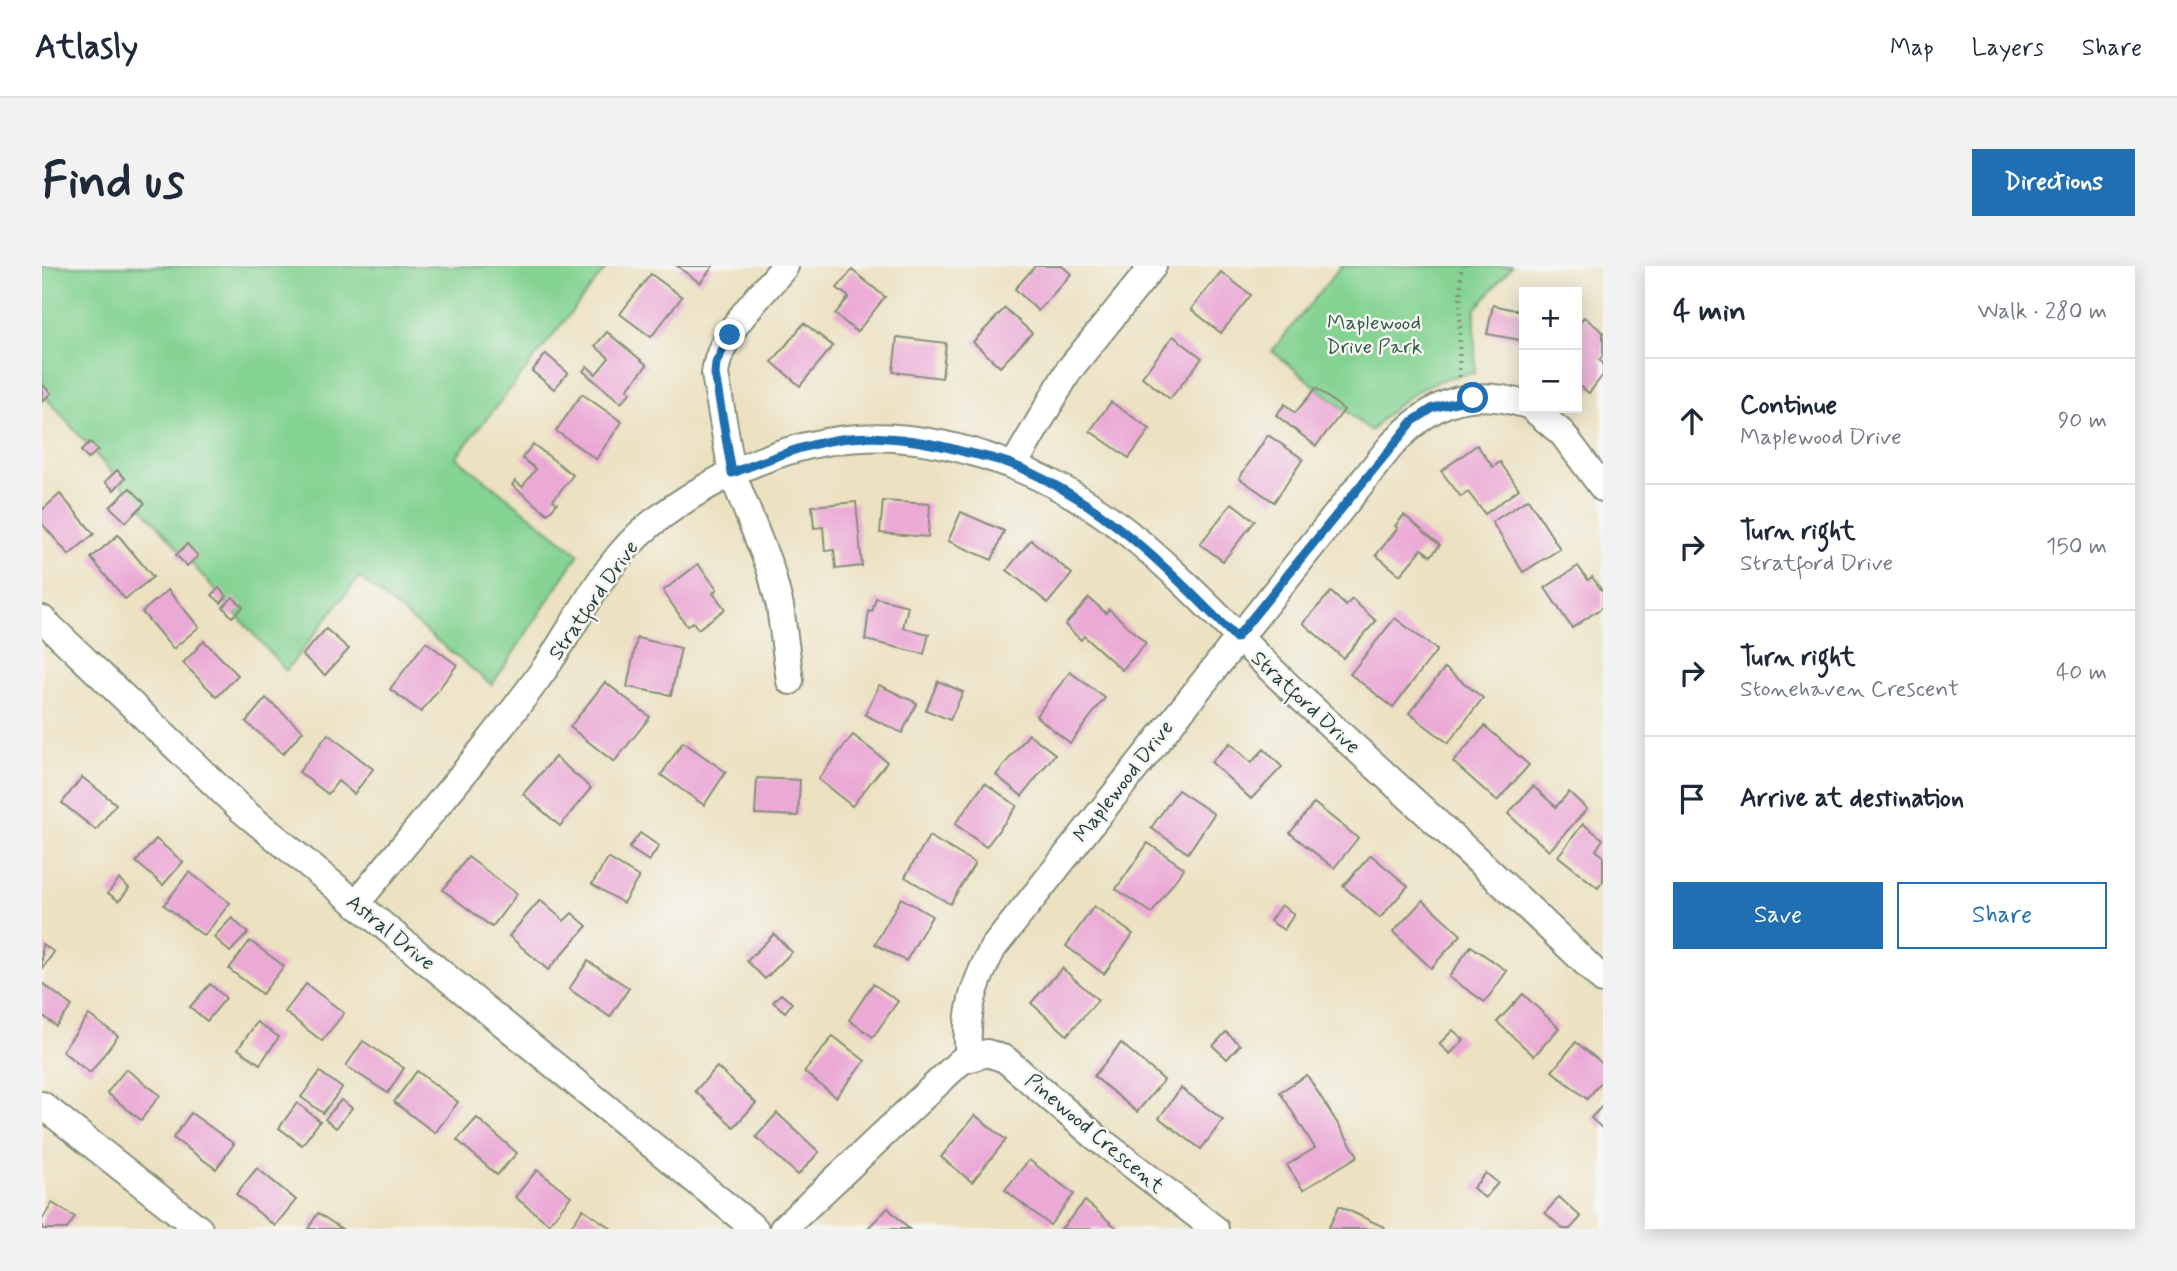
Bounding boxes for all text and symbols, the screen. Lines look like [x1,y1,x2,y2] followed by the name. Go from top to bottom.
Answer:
[35,26,138,70] text: Atlasly
[1890,33,1934,64] text: Map
[1972,33,2044,64] text: Layers
[2082,33,2142,64] text: Share
[1972,149,2135,216] button: Directions
[42,150,185,215] text: Find us
[1519,287,1582,413] map controls
[1519,287,1582,350] button: +
[1673,292,1746,331] text: 4 min
[1977,297,2107,327] text: Walk · 280 m
[1326,309,1422,361] park label: Maplewood Drive Park
[714,319,745,350] route end
[1519,350,1582,413] button: −
[1457,382,1488,413] route start
[1740,389,1837,423] text: Continue
[1673,402,1711,440] icon: ahead
[2058,406,2107,436] text: 90 m
[1740,423,1902,453] text: Maplewood Drive
[1740,515,1856,549] text: Turn right
[1673,528,1711,566] icon: right
[2046,532,2107,562] text: 150 m
[542,535,647,667] street label: Stratford Drive
[1740,549,1893,579] text: Stratford Drive
[1740,641,1856,675] text: Turn right
[1243,645,1366,762] street label: Stratford Drive
[1673,654,1711,692] icon: right
[2056,658,2107,688] text: 40 m
[1740,675,1959,705] text: Stonehaven Crescent
[1067,715,1180,848] street label: Maplewood Drive
[1673,780,1711,818] icon: arrive
[1740,782,1964,816] text: Arrive at destination
[1673,882,1883,949] button: Save
[1897,882,2107,949] button: Share
[340,888,441,977] street label: Astral Drive
[1019,1067,1170,1201] street label: Pinewood Crescent

